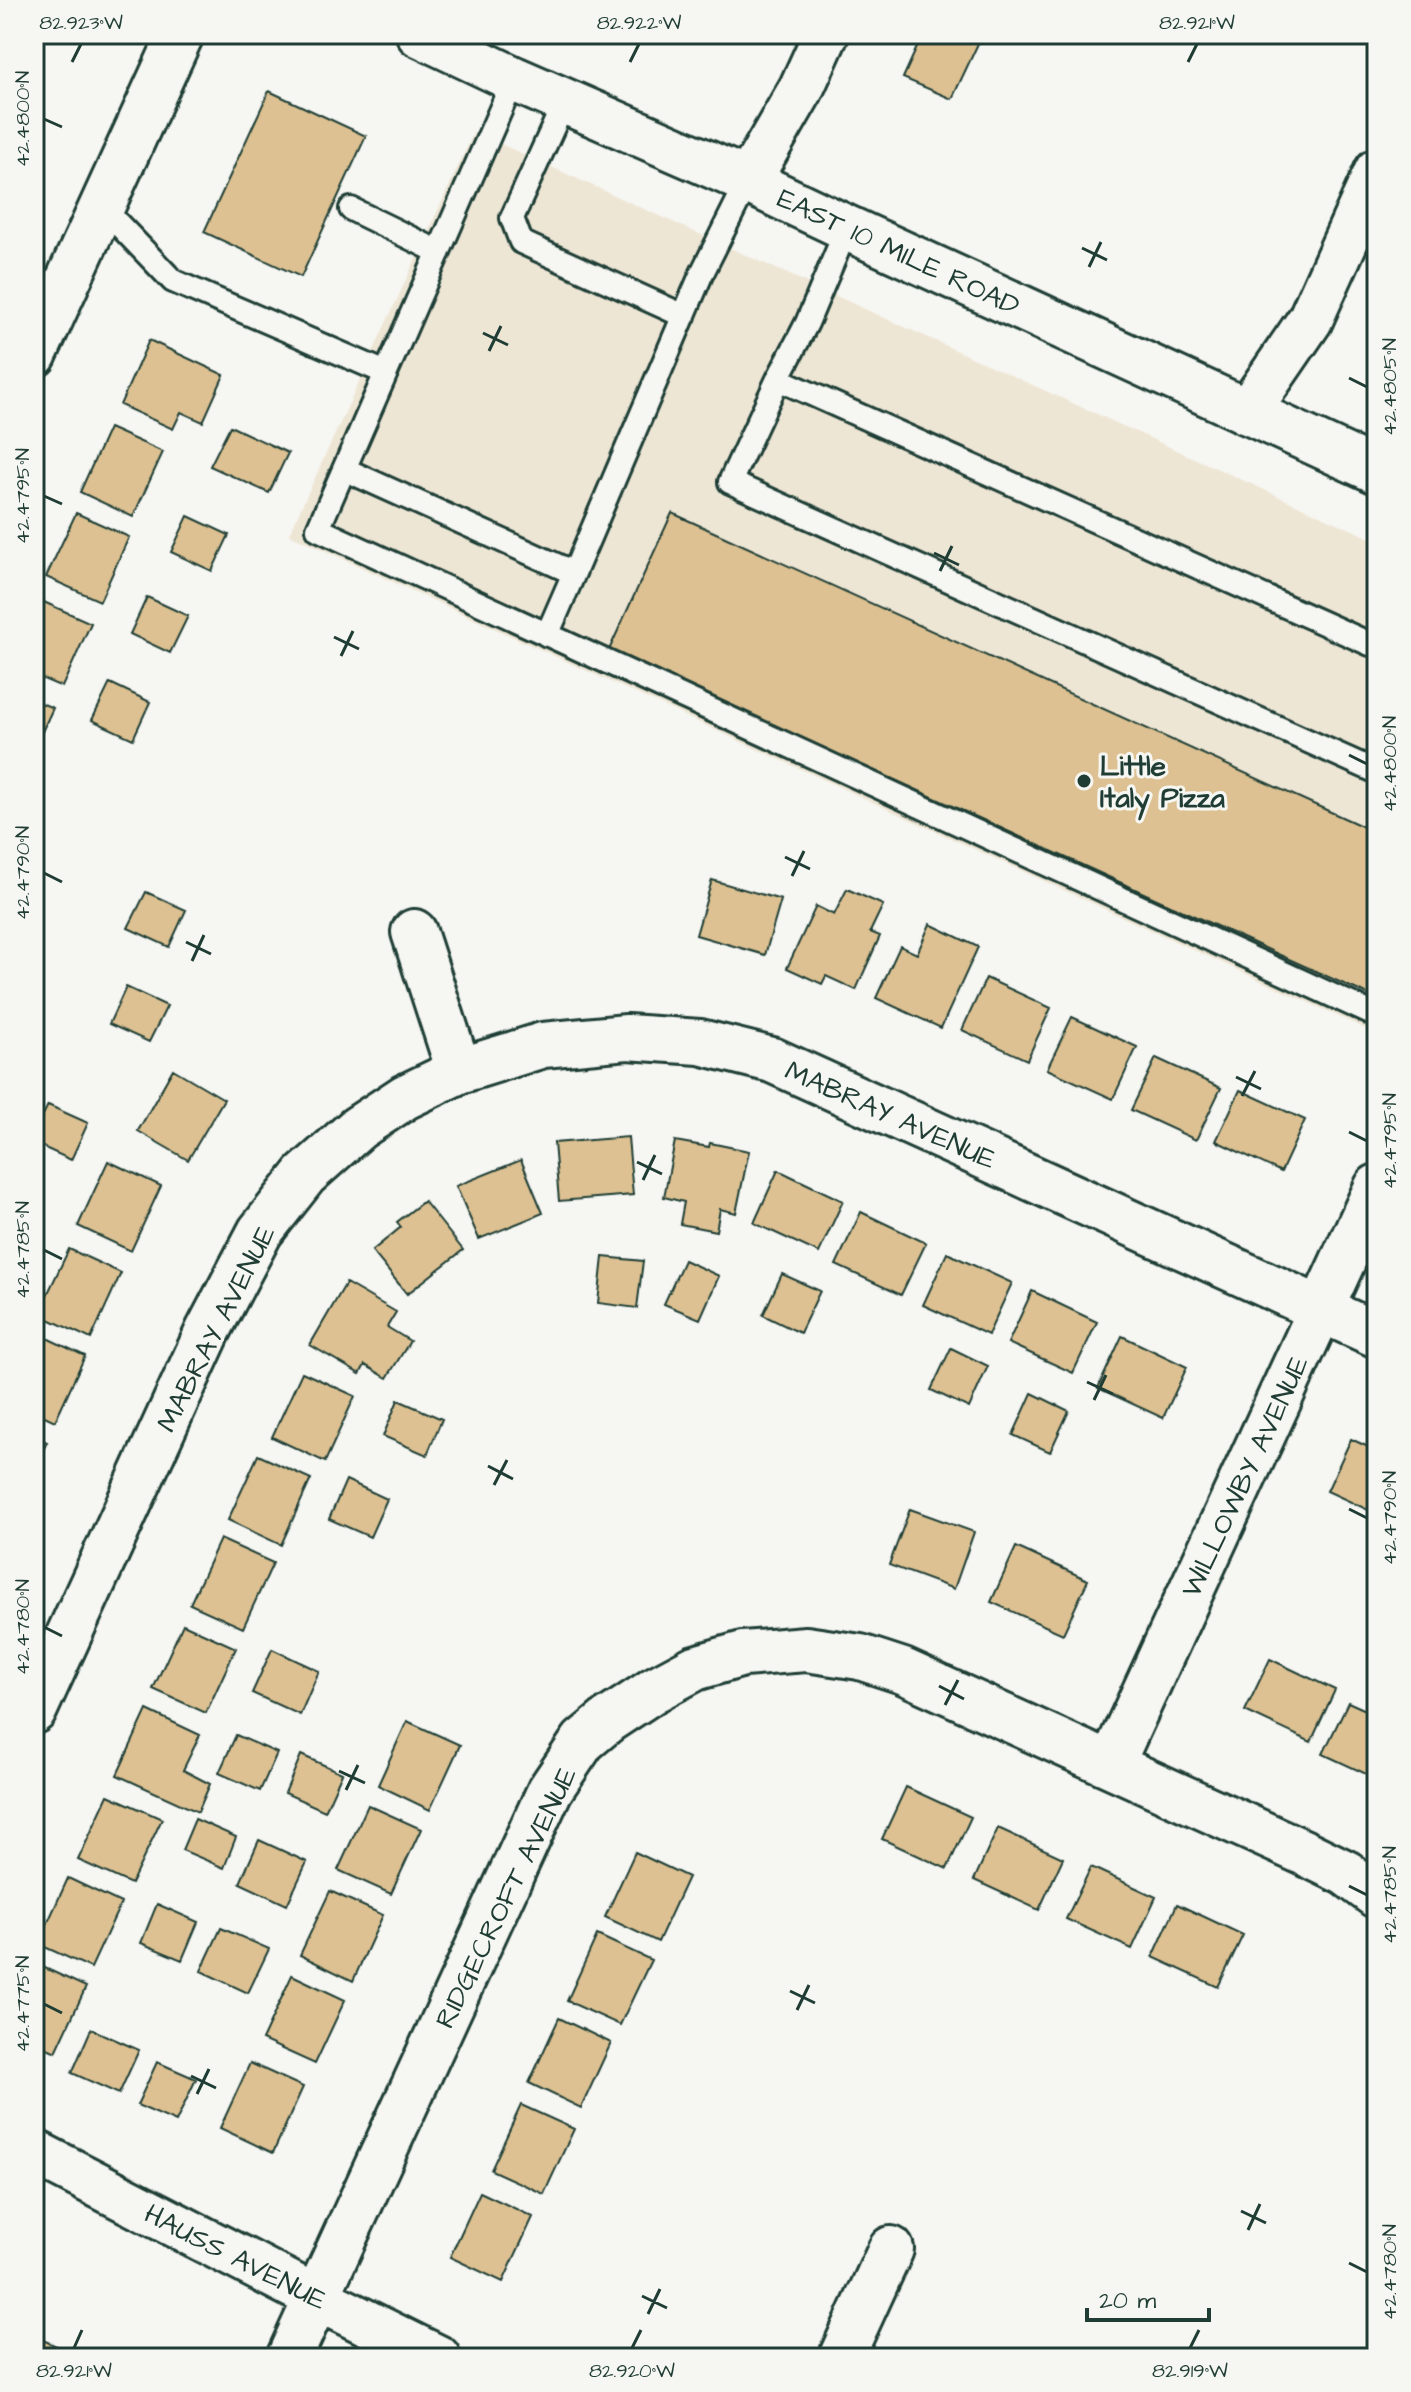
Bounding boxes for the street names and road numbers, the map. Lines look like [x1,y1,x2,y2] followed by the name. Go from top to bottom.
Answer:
[771,179,1026,326] street label: EAST 10 MILE ROAD
[779,1051,1002,1180] street label: MABRAY AVENUE
[147,1218,285,1439] street label: MABRAY AVENUE
[1172,1349,1319,1604] street label: WILLOWBY AVENUE
[426,1760,587,2035] street label: RIDGECROFT AVENUE
[137,2195,334,2320] street label: HAUSS AVENUE

